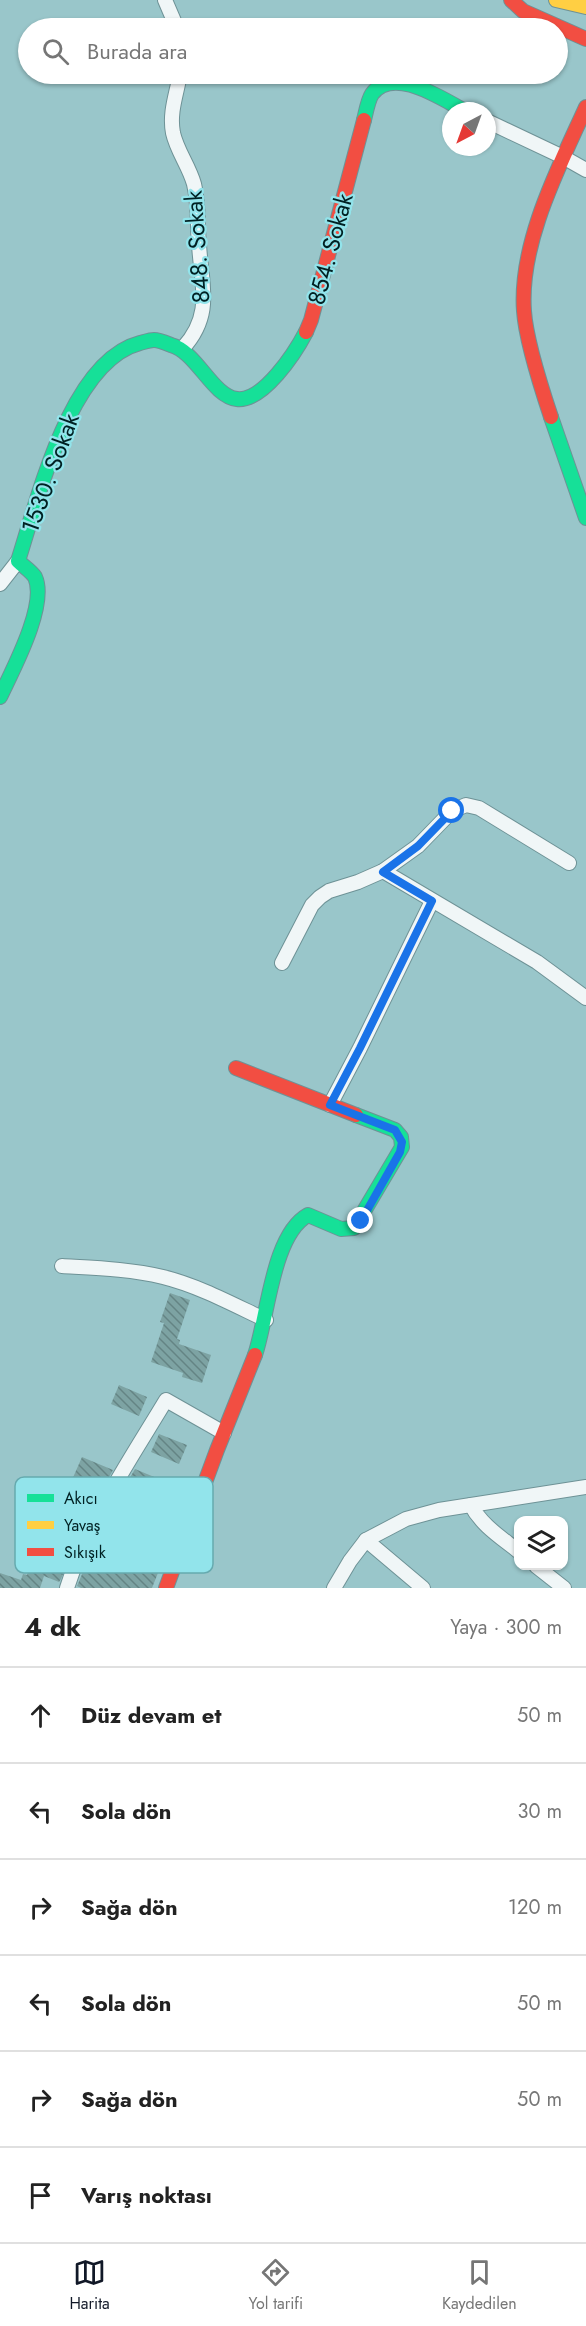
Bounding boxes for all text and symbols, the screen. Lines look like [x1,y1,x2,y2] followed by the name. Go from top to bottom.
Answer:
[18,18,568,84] search box
[39,35,72,68] icon: search
[87,35,187,67] text: Burada ara
[442,102,496,156] north arrow
[176,189,218,305] street label: 848. Sokak
[298,189,362,309] street label: 854. Sokak
[12,408,88,538] street label: 1530. Sokak
[438,797,464,823] route start
[347,1207,373,1233] route end
[15,1477,213,1573] legend
[64,1487,98,1510] text: Akıcı
[64,1514,100,1537] text: Yavaş
[514,1516,568,1570] map controls
[514,1516,568,1570] button: layers
[64,1541,107,1564] text: Sıkışık
[24,1608,81,1646] text: 4 dk
[450,1613,562,1642] text: Yaya · 300 m
[24,1699,57,1732] icon: ahead
[81,1699,221,1731] text: Düz devam et
[517,1701,562,1730] text: 50 m
[24,1795,57,1828] icon: left
[81,1795,171,1827] text: Sola dön
[517,1797,562,1826] text: 30 m
[24,1891,57,1924] icon: right
[81,1891,178,1923] text: Sağa dön
[508,1893,562,1922] text: 120 m
[24,1987,57,2020] icon: left
[81,1987,171,2019] text: Sola dön
[517,1989,562,2018] text: 50 m
[24,2083,57,2116] icon: right
[81,2083,178,2115] text: Sağa dön
[517,2085,562,2114] text: 50 m
[24,2179,57,2212] icon: arrive
[81,2179,212,2211] text: Varış noktası
[69,2256,110,2315] tab: Harita
[249,2256,303,2315] tab: Yol tarifi
[442,2256,517,2315] tab: Kaydedilen

